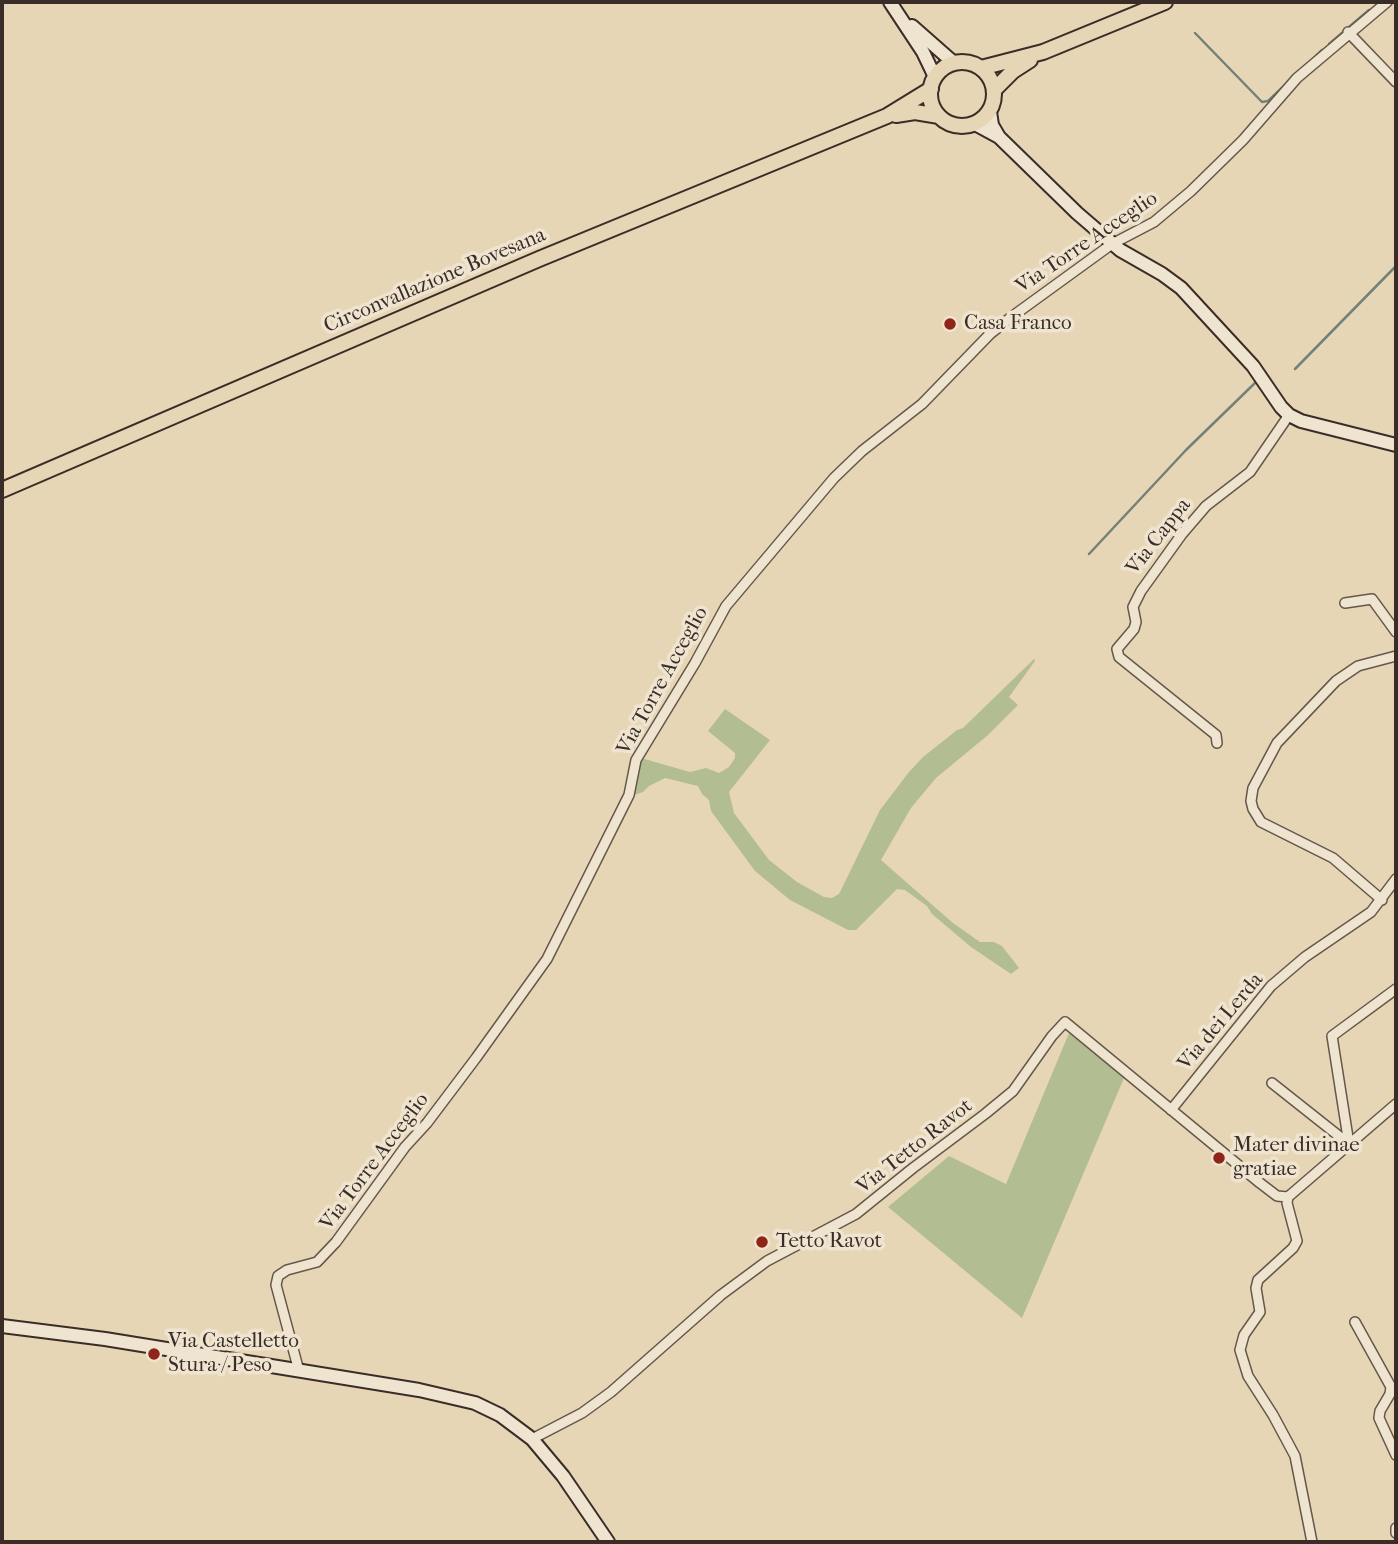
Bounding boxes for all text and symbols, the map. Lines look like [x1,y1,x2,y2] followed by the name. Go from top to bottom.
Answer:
[1011,186,1163,300] street label: Via Torre Acceglio
[320,223,550,339] street label: Circonvallazione Bovesana
[964,311,1072,337] place label: Casa Franco
[942,316,958,332] marker: Casa Franco
[1121,494,1197,580] street label: Via Cappa
[612,602,714,760] street label: Via Torre Acceglio
[1173,968,1269,1076] street label: Via dei Lerda
[315,1088,435,1236] street label: Via Torre Acceglio
[852,1094,978,1200] street label: Via Tetto Ravot
[1233,1133,1360,1183] place label: Mater divinae gratiae
[1211,1150,1227,1166] marker: Mater divinae gratiae
[776,1229,882,1255] place label: Tetto Ravot
[754,1234,770,1250] marker: Tetto Ravot
[168,1329,299,1379] place label: Via Castelletto Stura / Peso
[146,1346,162,1362] marker: Via Castelletto Stura / Peso

